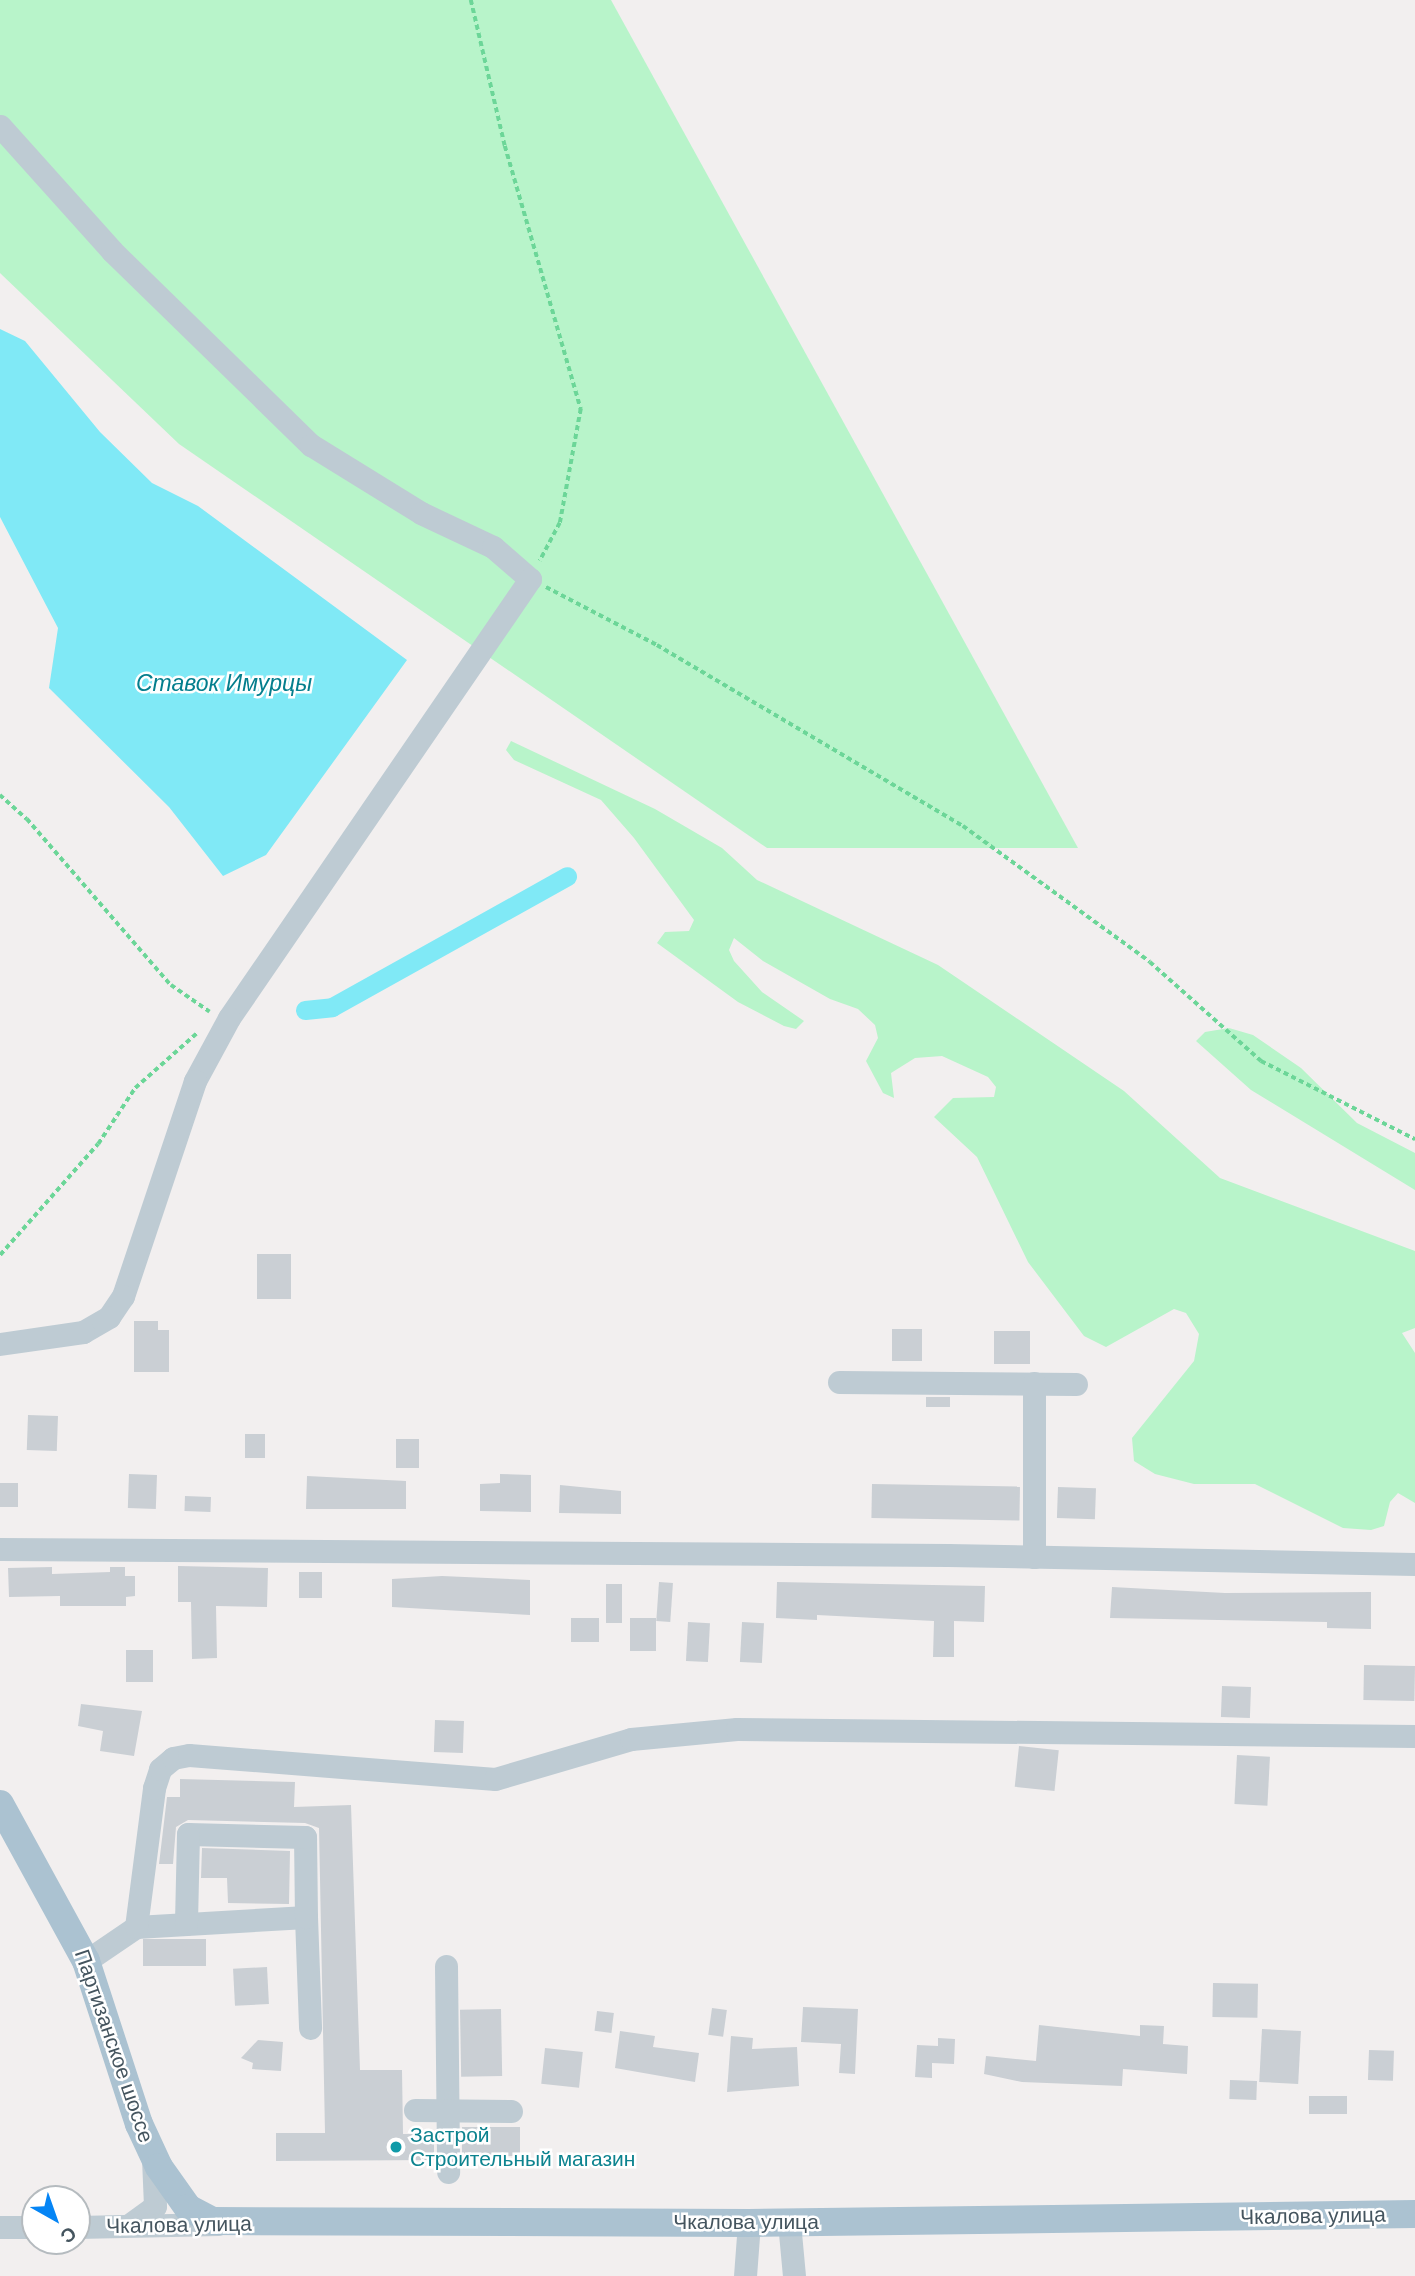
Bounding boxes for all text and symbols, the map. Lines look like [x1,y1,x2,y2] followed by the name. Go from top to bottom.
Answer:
[136,669,312,697] water label: Ставок Имурцы
[69,1946,159,2146] street label: Партизанское шоссе
[410,2122,635,2172] place label: Застрой Строительный магазин
[388,2139,404,2155] marker: Застрой Строительный магазин
[21,2185,91,2255] north arrow
[1240,2202,1386,2230] street label: Чкалова улица
[673,2209,819,2235] street label: Чкалова улица
[106,2211,252,2239] street label: Чкалова улица
[57,2222,81,2247] text: С

